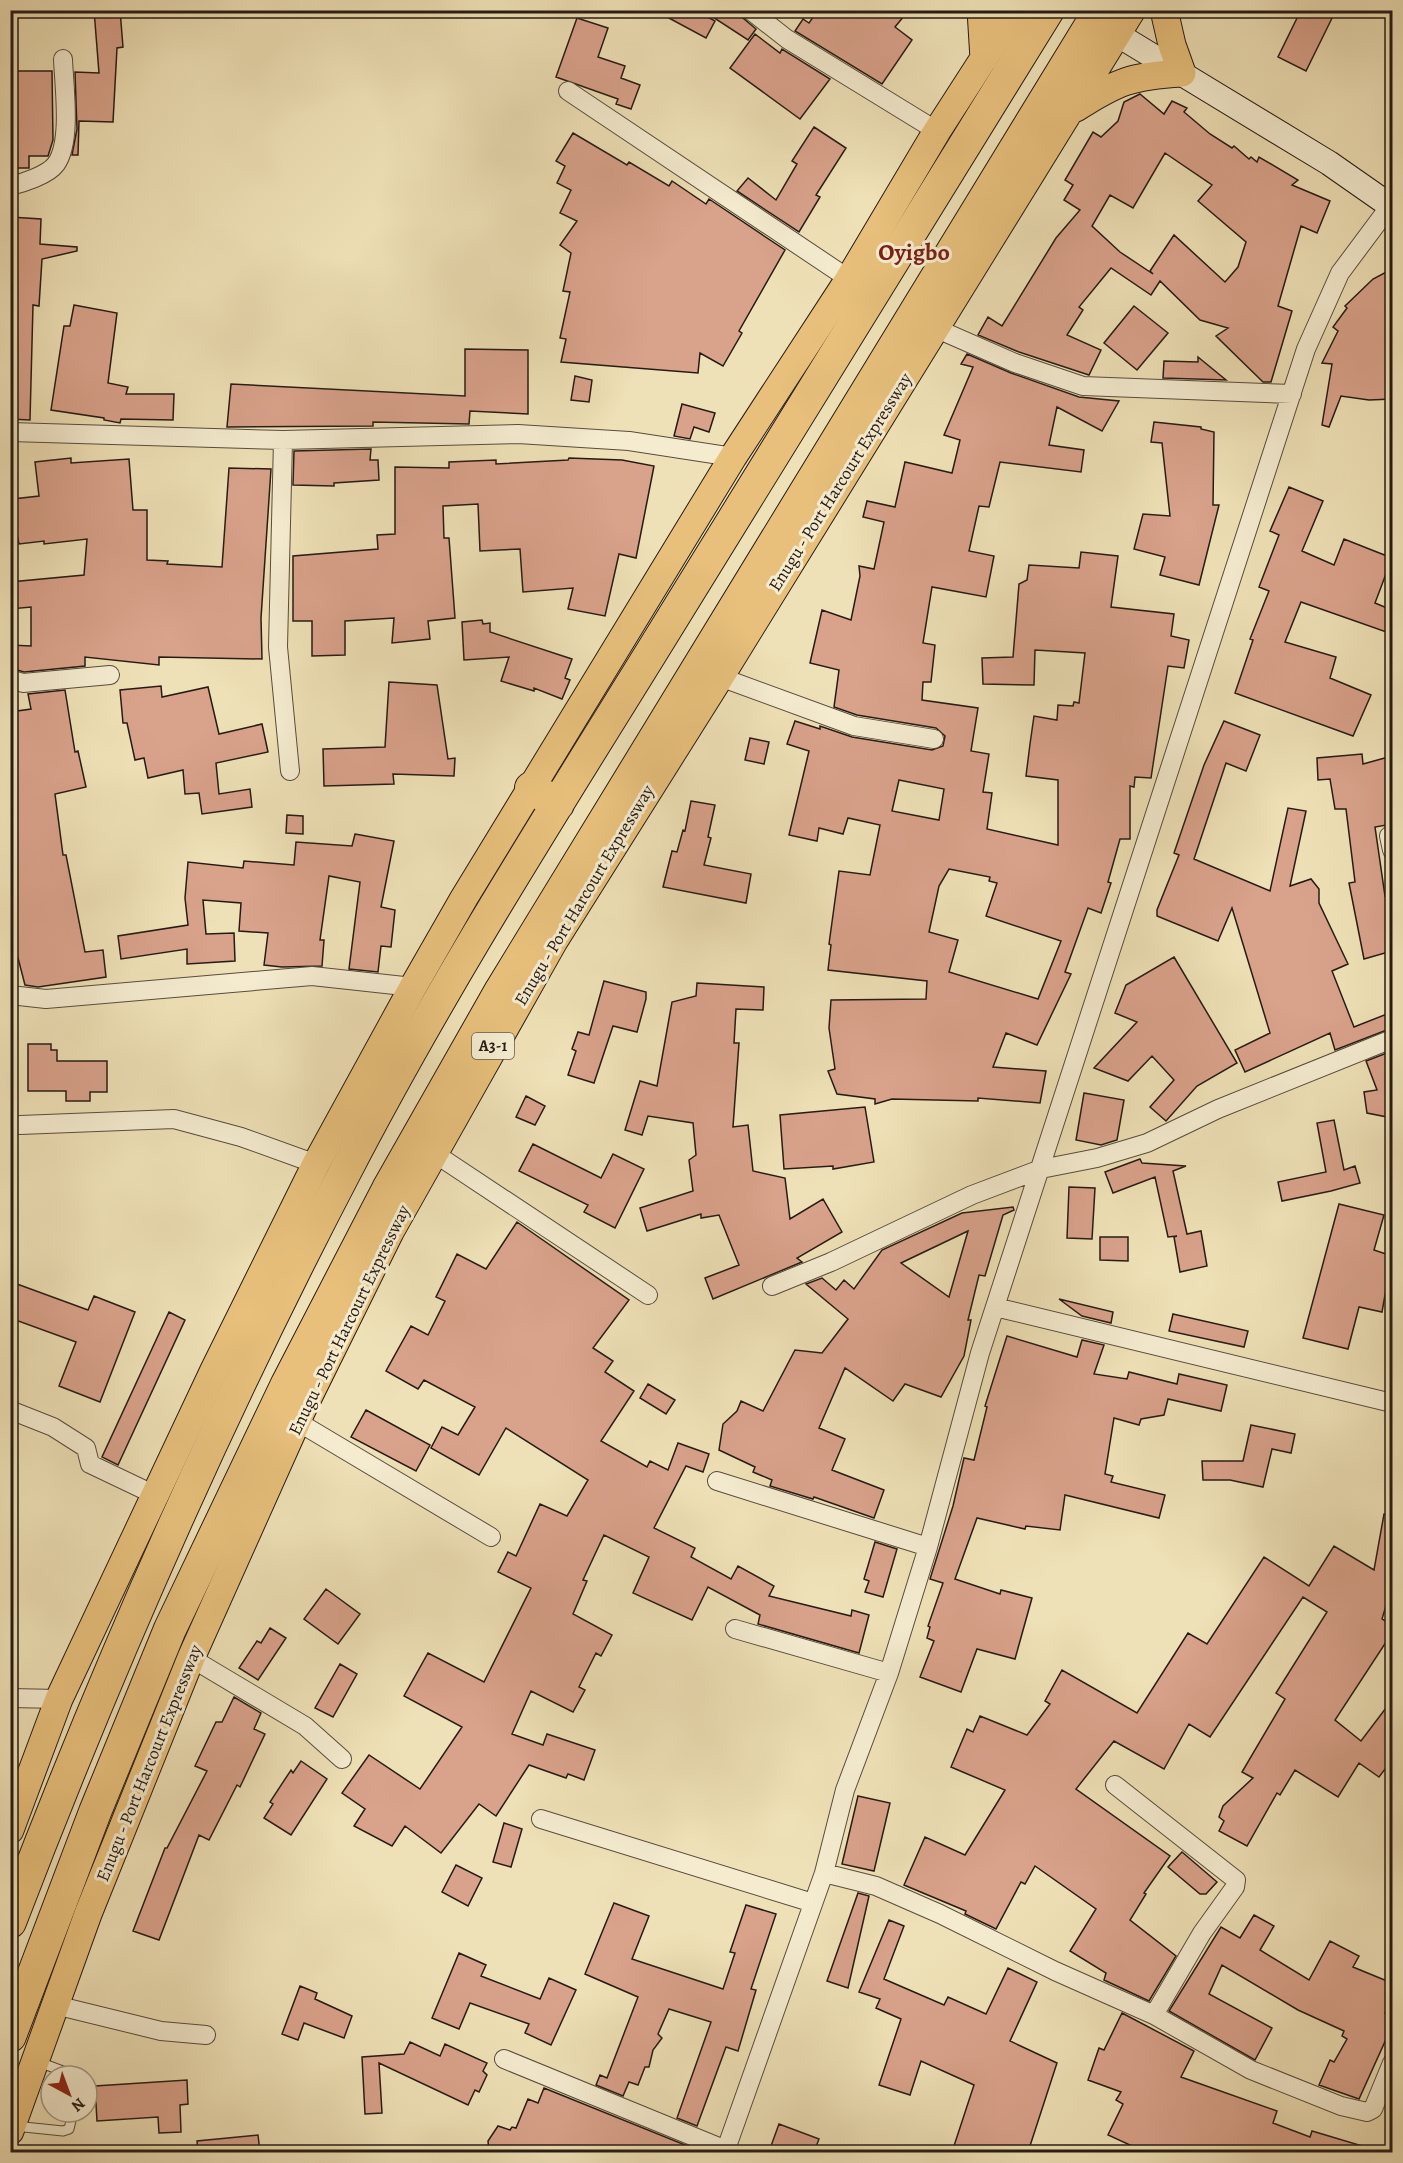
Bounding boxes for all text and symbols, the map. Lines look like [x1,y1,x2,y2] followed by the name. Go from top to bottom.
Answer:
[878,236,950,268] district label: Oyigbo
[763,367,918,596] street label: Enugu - Port Harcourt Expressway
[508,779,660,1010] street label: Enugu - Port Harcourt Expressway
[472,1033,514,1059] road number: A3-1
[283,1200,416,1439] street label: Enugu - Port Harcourt Expressway
[90,1640,208,1885] street label: Enugu - Port Harcourt Expressway
[39,2064,99,2124] north arrow
[66,2092,90,2117] text: N

